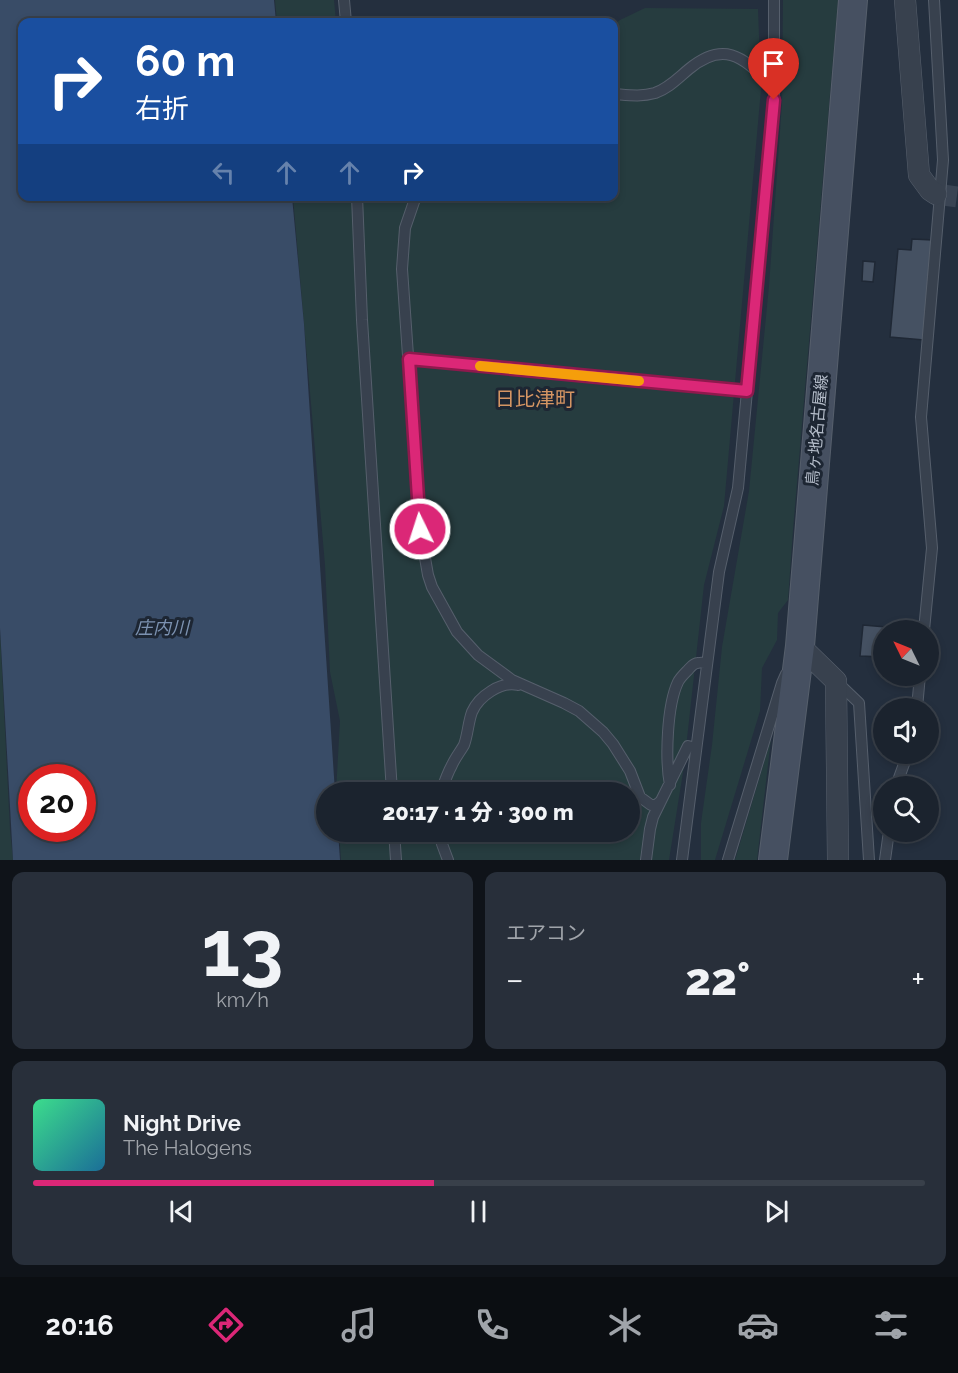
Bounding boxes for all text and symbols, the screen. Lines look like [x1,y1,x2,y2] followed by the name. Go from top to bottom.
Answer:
[135,37,235,86] text: 60 m
[748,38,799,100] pin
[36,42,114,120] icon: right
[757,47,790,80] icon: arrive
[135,93,189,124] text: 右折
[207,156,240,189] icon: left
[270,156,303,189] icon: ahead
[333,156,366,189] icon: ahead
[396,156,429,189] icon: right
[803,373,831,487] street label: 鳥ヶ地名古屋線
[495,387,575,411] district label: 日比津町
[388,497,452,561] position arrow
[135,617,191,638] water label: 庄内川
[873,620,939,686] north arrow
[873,620,939,842] map controls
[873,698,939,764] button: sound
[18,764,96,842] speed limit sign: 20
[873,776,939,842] button: search
[382,799,574,825] text: 20:17 · 1 分 · 300 m
[201,903,284,994] text: 13
[506,921,586,945] text: エアコン
[685,953,750,1006] text: 22°
[506,960,524,999] text: −
[911,960,925,999] text: +
[216,988,269,1012] text: km/h
[123,1110,241,1136] text: Night Drive
[123,1136,252,1160] text: The Halogens
[165,1195,198,1228] icon: previous
[462,1195,495,1228] icon: pause
[760,1195,793,1228] icon: next
[205,1304,247,1346] icon: directions
[338,1304,380,1346] icon: music
[471,1304,513,1346] icon: phone
[604,1304,646,1346] icon: climate
[737,1304,779,1346] icon: car
[870,1304,912,1346] icon: filters
[46,1310,114,1341] text: 20:16

